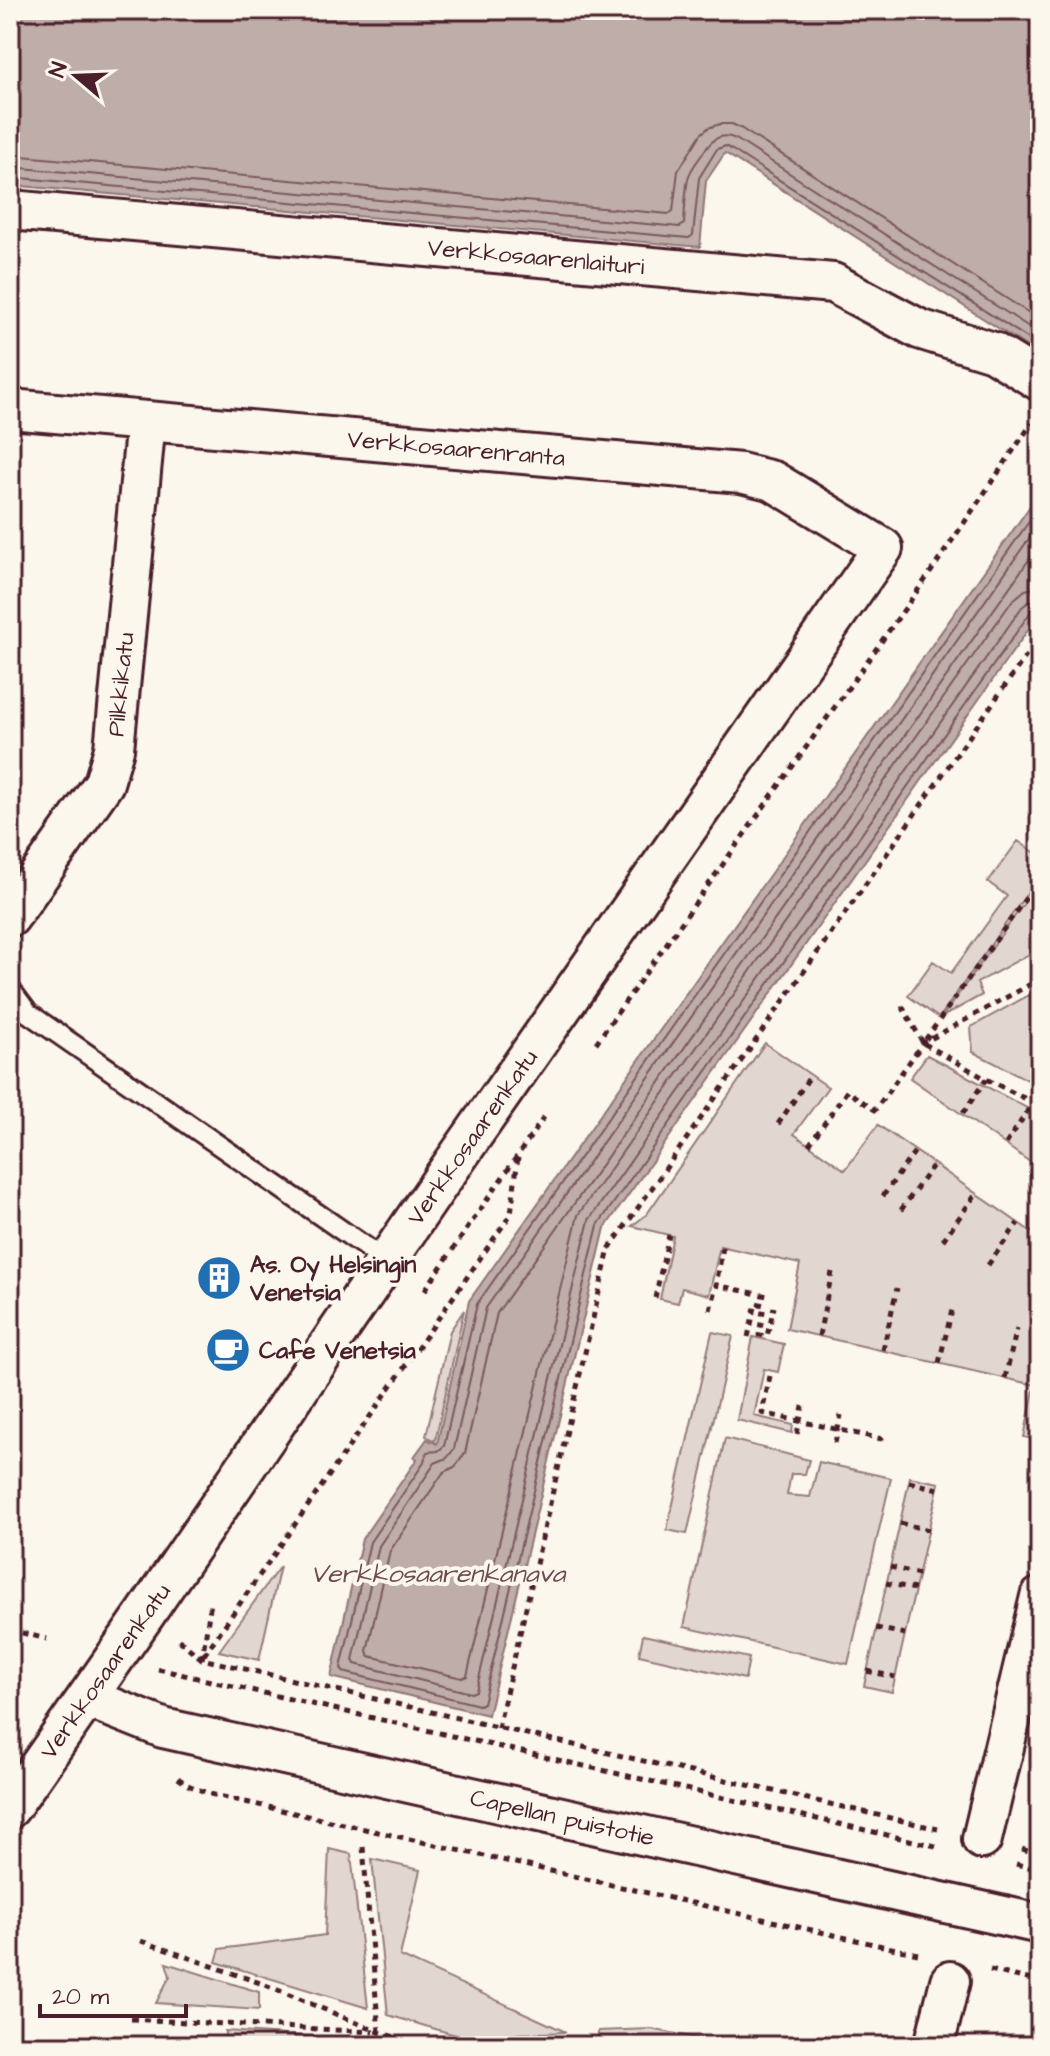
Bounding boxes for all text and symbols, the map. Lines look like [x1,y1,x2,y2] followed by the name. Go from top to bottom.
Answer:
[36,36,116,116] north arrow
[42,58,75,82] text: N
[426,231,646,284] street label: Verkkosaarenlaituri
[346,423,566,476] street label: Verkkosaarenranta
[99,631,143,738] street label: Pilkkikatu
[399,1043,546,1232] street label: Verkkosaarenkatu
[249,1248,416,1310] place label: As. Oy Helsingin Venetsia
[195,1254,243,1302] building icon: As. Oy Helsingin Venetsia
[204,1326,252,1374] cafe icon: Cafe Venetsia
[259,1334,416,1368] place label: Cafe Venetsia
[311,1556,567,1592] water label: Verkkosaarenkanava
[32,1577,179,1766] street label: Verkkosaarenkatu
[467,1781,657,1855] street label: Capellan puistotie
[40,1968,186,2018] scale bar
[52,1980,109,2014] text: 20 m

